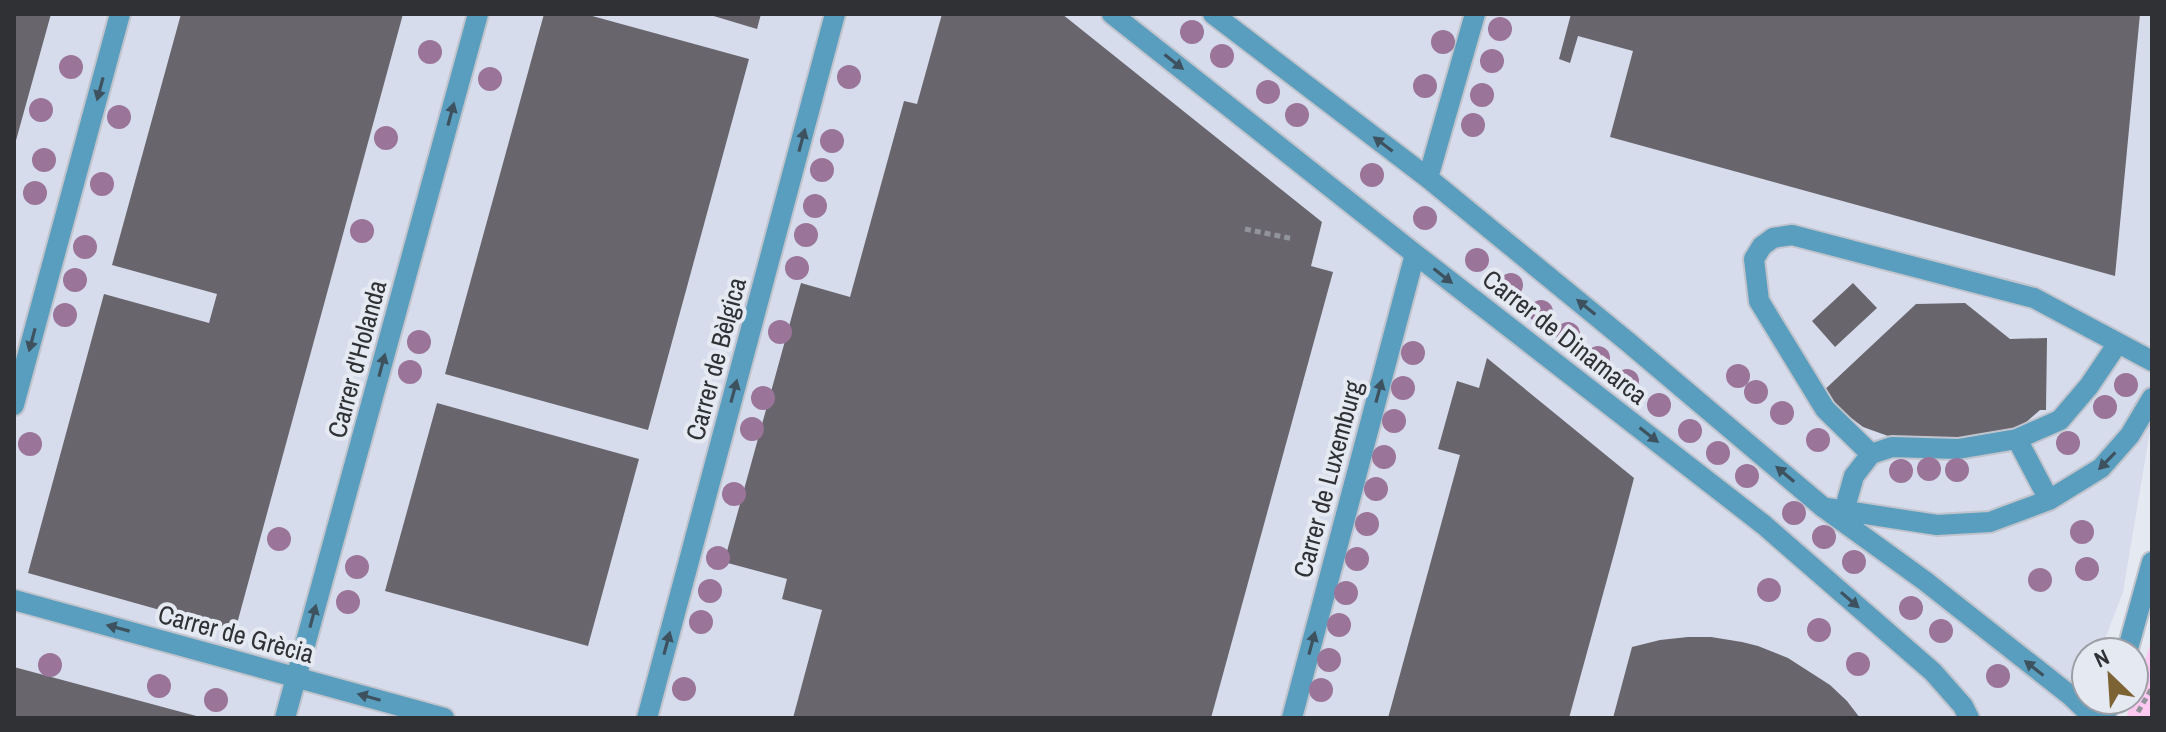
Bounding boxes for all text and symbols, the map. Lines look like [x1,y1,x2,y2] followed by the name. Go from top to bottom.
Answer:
[1164,54,1184,70] one-way arrow
[93,78,106,102] one-way arrow
[445,102,457,127] one-way arrow
[796,128,808,153] one-way arrow
[1373,136,1393,152] one-way arrow
[1476,261,1655,412] street label: Carrer de Dinamarca
[1433,267,1454,283] one-way arrow
[677,274,754,444] street label: Carrer de Bèlgica
[319,276,394,441] street label: Carrer d'Holanda
[1576,299,1596,316] one-way arrow
[25,328,37,353] one-way arrow
[376,353,389,377] one-way arrow
[1284,376,1371,581] street label: Carrer de Luxemburg
[729,379,741,404] one-way arrow
[1373,379,1385,404] one-way arrow
[1639,427,1659,443] one-way arrow
[2098,451,2116,470] one-way arrow
[1775,466,1795,483] one-way arrow
[1841,590,1860,608] one-way arrow
[154,596,318,671] street label: Carrer de Grècia
[308,603,320,628] one-way arrow
[106,622,131,634] one-way arrow
[662,630,674,655] one-way arrow
[1306,630,1319,654] one-way arrow
[2070,636,2150,716] north arrow
[2089,642,2114,674] text: N
[2024,660,2044,676] one-way arrow
[357,690,381,703] one-way arrow

